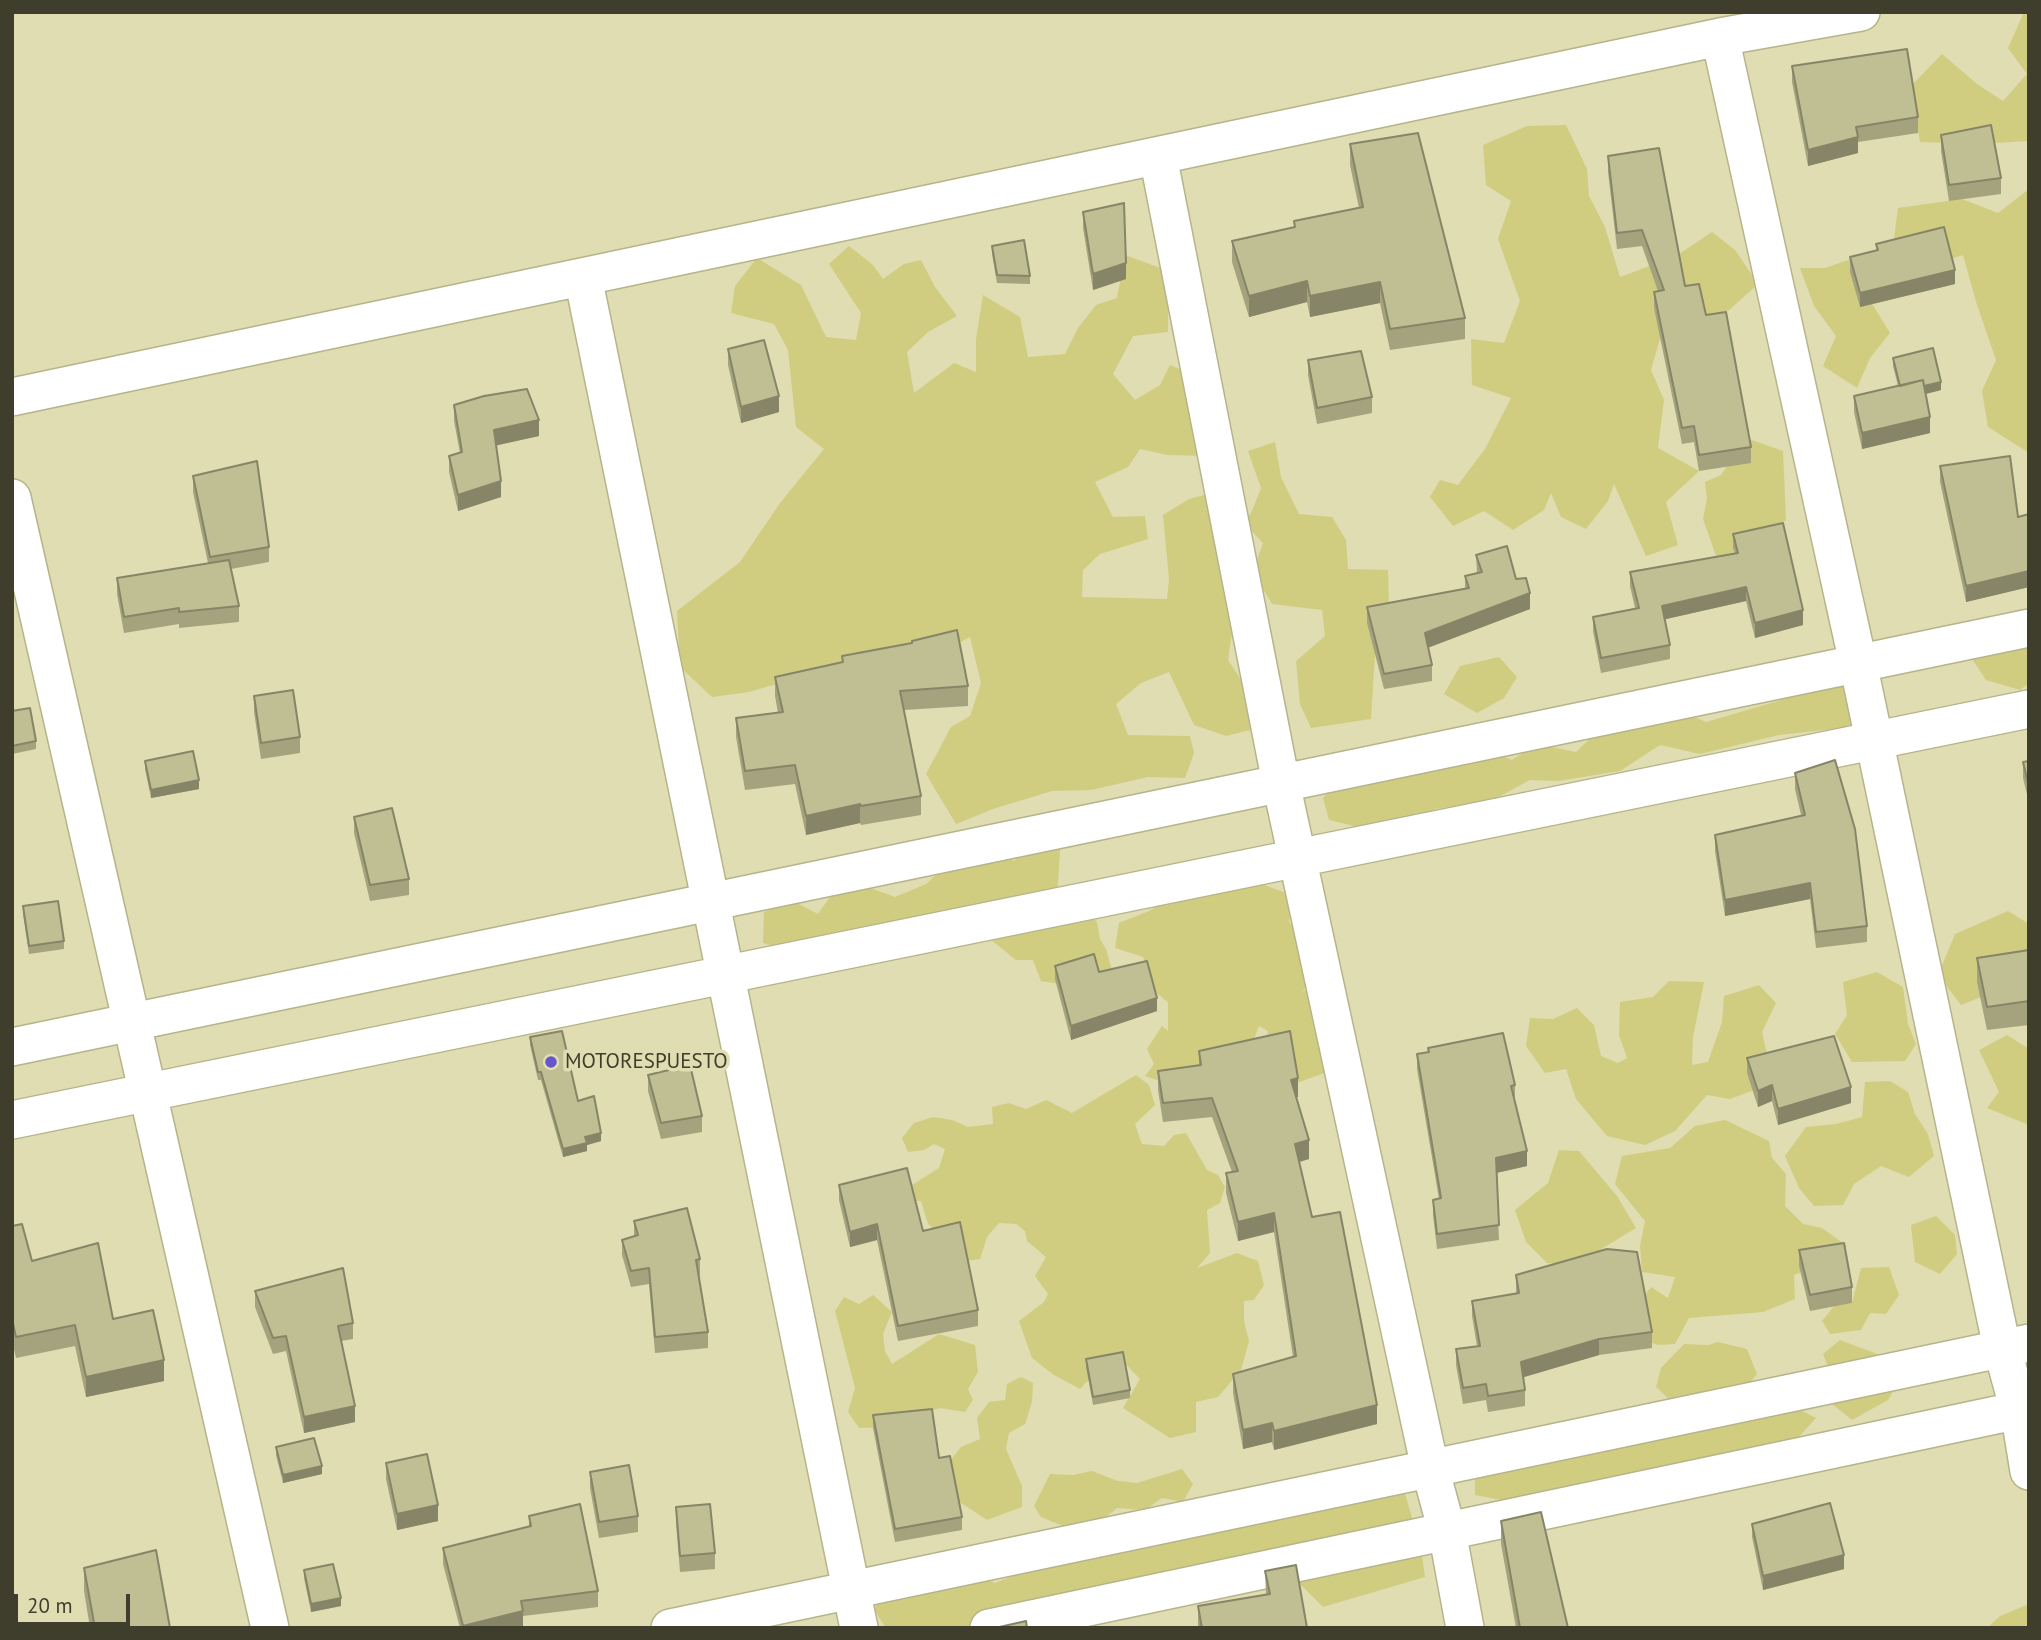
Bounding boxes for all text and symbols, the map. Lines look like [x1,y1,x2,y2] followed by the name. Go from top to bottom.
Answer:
[565,1049,728,1075] place label: MOTORESPUESTO
[543,1054,559,1070] marker: MOTORESPUESTO
[18,1580,133,1624] scale bar
[27,1592,73,1619] text: 20 m

